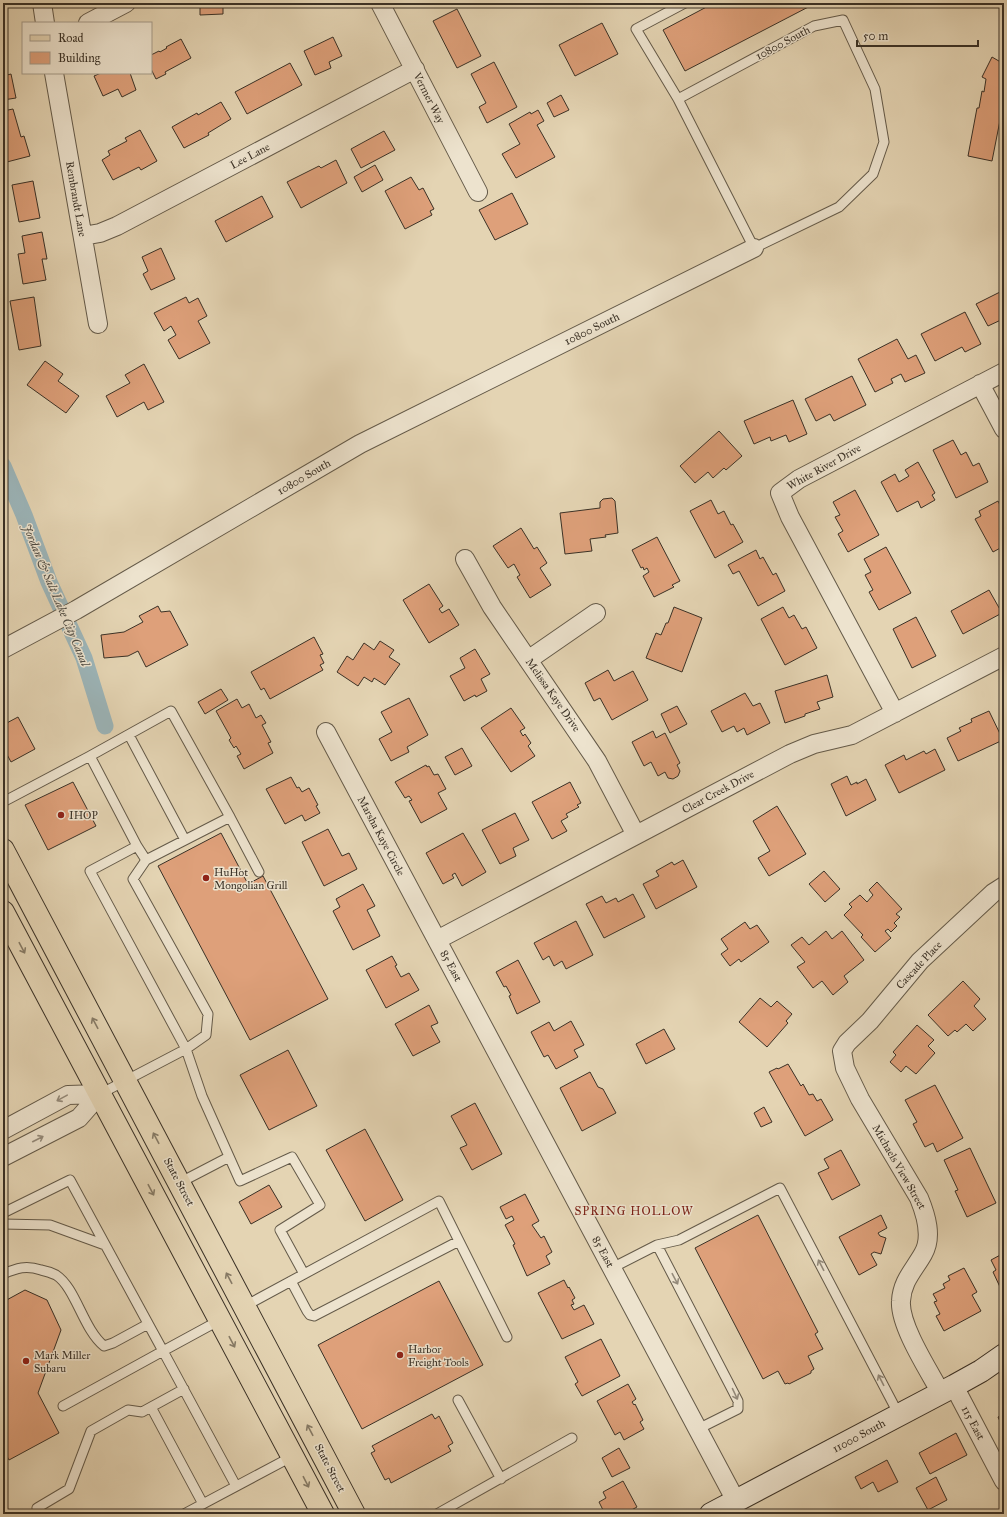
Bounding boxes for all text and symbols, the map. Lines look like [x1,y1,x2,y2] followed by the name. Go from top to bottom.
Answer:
[22,22,152,74] legend
[857,22,978,48] scale bar
[754,23,812,63] street label: 10800 South
[863,29,888,43] text: 50 m
[58,31,84,45] text: Road
[58,51,101,66] text: Building
[410,69,448,126] street label: Vermer Way
[228,140,272,172] street label: Lee Lane
[63,160,89,238] street label: Rembrandt Lane
[562,310,622,348] street label: 10800 South
[785,441,864,493] street label: White River Drive
[275,456,333,498] street label: 10800 South
[19,521,93,670] water label: Jordan & Salt Lake City Canal
[523,656,583,735] street label: Melissa Kaye Drive
[680,767,757,816] street label: Clear Creek Drive
[355,794,408,878] street label: Marsha Kaye Circle
[69,809,98,822] place label: IHOP
[56,810,66,820] marker: IHOP
[214,866,288,892] place label: HuHot Mongolian Grill
[201,873,211,883] marker: HuHot Mongolian Grill
[893,938,945,992] street label: Cascade Place
[19,942,26,954] one-way arrow
[437,948,465,984] street label: 85 East
[90,1018,98,1030] one-way arrow
[56,1095,68,1102] one-way arrow
[869,1122,929,1212] street label: Michaels View Street
[151,1133,159,1145] one-way arrow
[31,1135,43,1142] one-way arrow
[161,1156,197,1209] street label: State Street
[148,1184,155,1196] one-way arrow
[574,1204,694,1218] district label: SPRING HOLLOW
[589,1234,617,1270] street label: 85 East
[816,1259,824,1271] one-way arrow
[225,1272,233,1284] one-way arrow
[672,1273,679,1285] one-way arrow
[229,1336,236,1348] one-way arrow
[408,1343,469,1369] place label: Harbor Freight Tools
[34,1349,91,1375] place label: Mark Miller Subaru
[395,1350,405,1360] marker: Harbor Freight Tools
[21,1356,31,1366] marker: Mark Miller Subaru
[876,1375,884,1387] one-way arrow
[732,1388,739,1400] one-way arrow
[959,1404,987,1442] street label: 115 East
[830,1417,888,1455] street label: 11000 South
[306,1424,313,1436] one-way arrow
[312,1442,348,1495] street label: State Street
[303,1476,310,1488] one-way arrow

